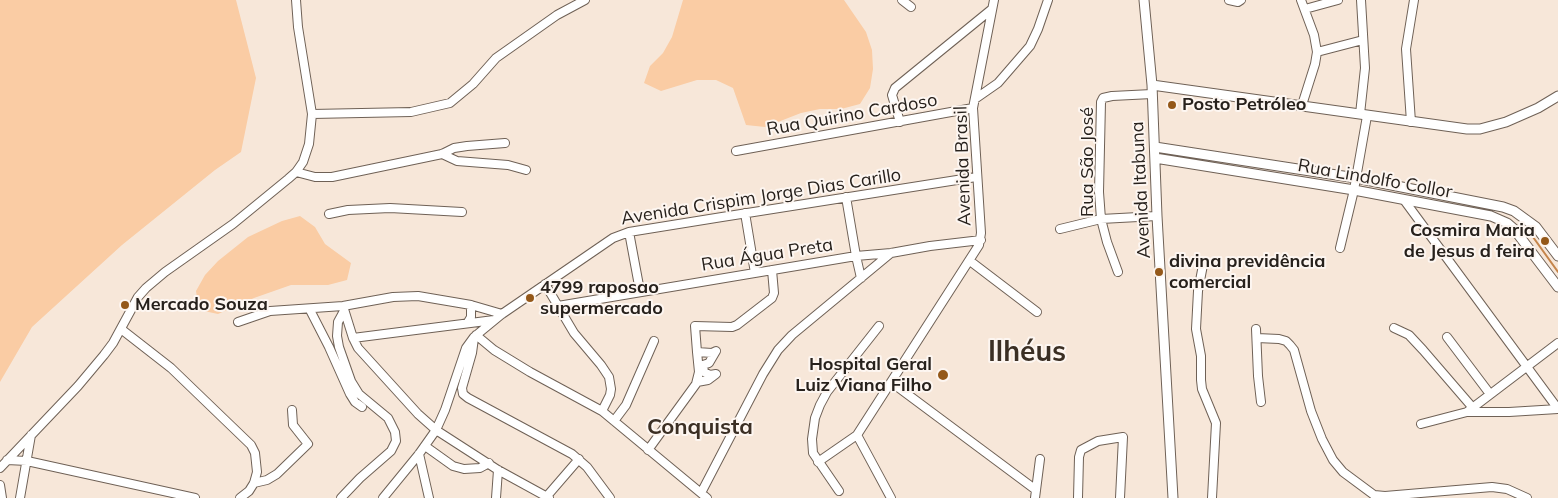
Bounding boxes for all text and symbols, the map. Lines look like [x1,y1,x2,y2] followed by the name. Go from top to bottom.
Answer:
[765,89,939,141] street label: Rua Quirino Cardoso
[1182,94,1306,116] place label: Posto Petróleo
[1166,99,1178,111] marker: Posto Petróleo
[950,106,976,226] street label: Avenida Brasil
[1077,107,1099,217] street label: Rua São José
[1127,121,1155,259] street label: Avenida Itabuna
[1296,155,1454,203] street label: Rua Lindolfo Collor
[619,164,903,230] street label: Avenida Crispim Jorge Dias Carillo
[1404,220,1535,262] place label: Cosmira Maria de Jesus d feira
[700,234,834,276] street label: Rua Água Preta
[1539,235,1551,247] marker: Cosmira Maria de Jesus d feira
[1169,251,1325,294] place label: divina previdência comercial
[1153,266,1165,278] marker: divina previdência comercial
[540,277,663,320] place label: 4799 raposao supermercado
[524,292,536,304] marker: 4799 raposao supermercado
[135,294,268,316] place label: Mercado Souza
[119,299,131,311] marker: Mercado Souza
[988,336,1066,370] district label: Ilhéus
[795,354,932,396] place label: Hospital Geral Luiz Viana Filho
[936,368,950,382] marker: Hospital Geral Luiz Viana Filho
[647,414,753,440] district label: Conquista

